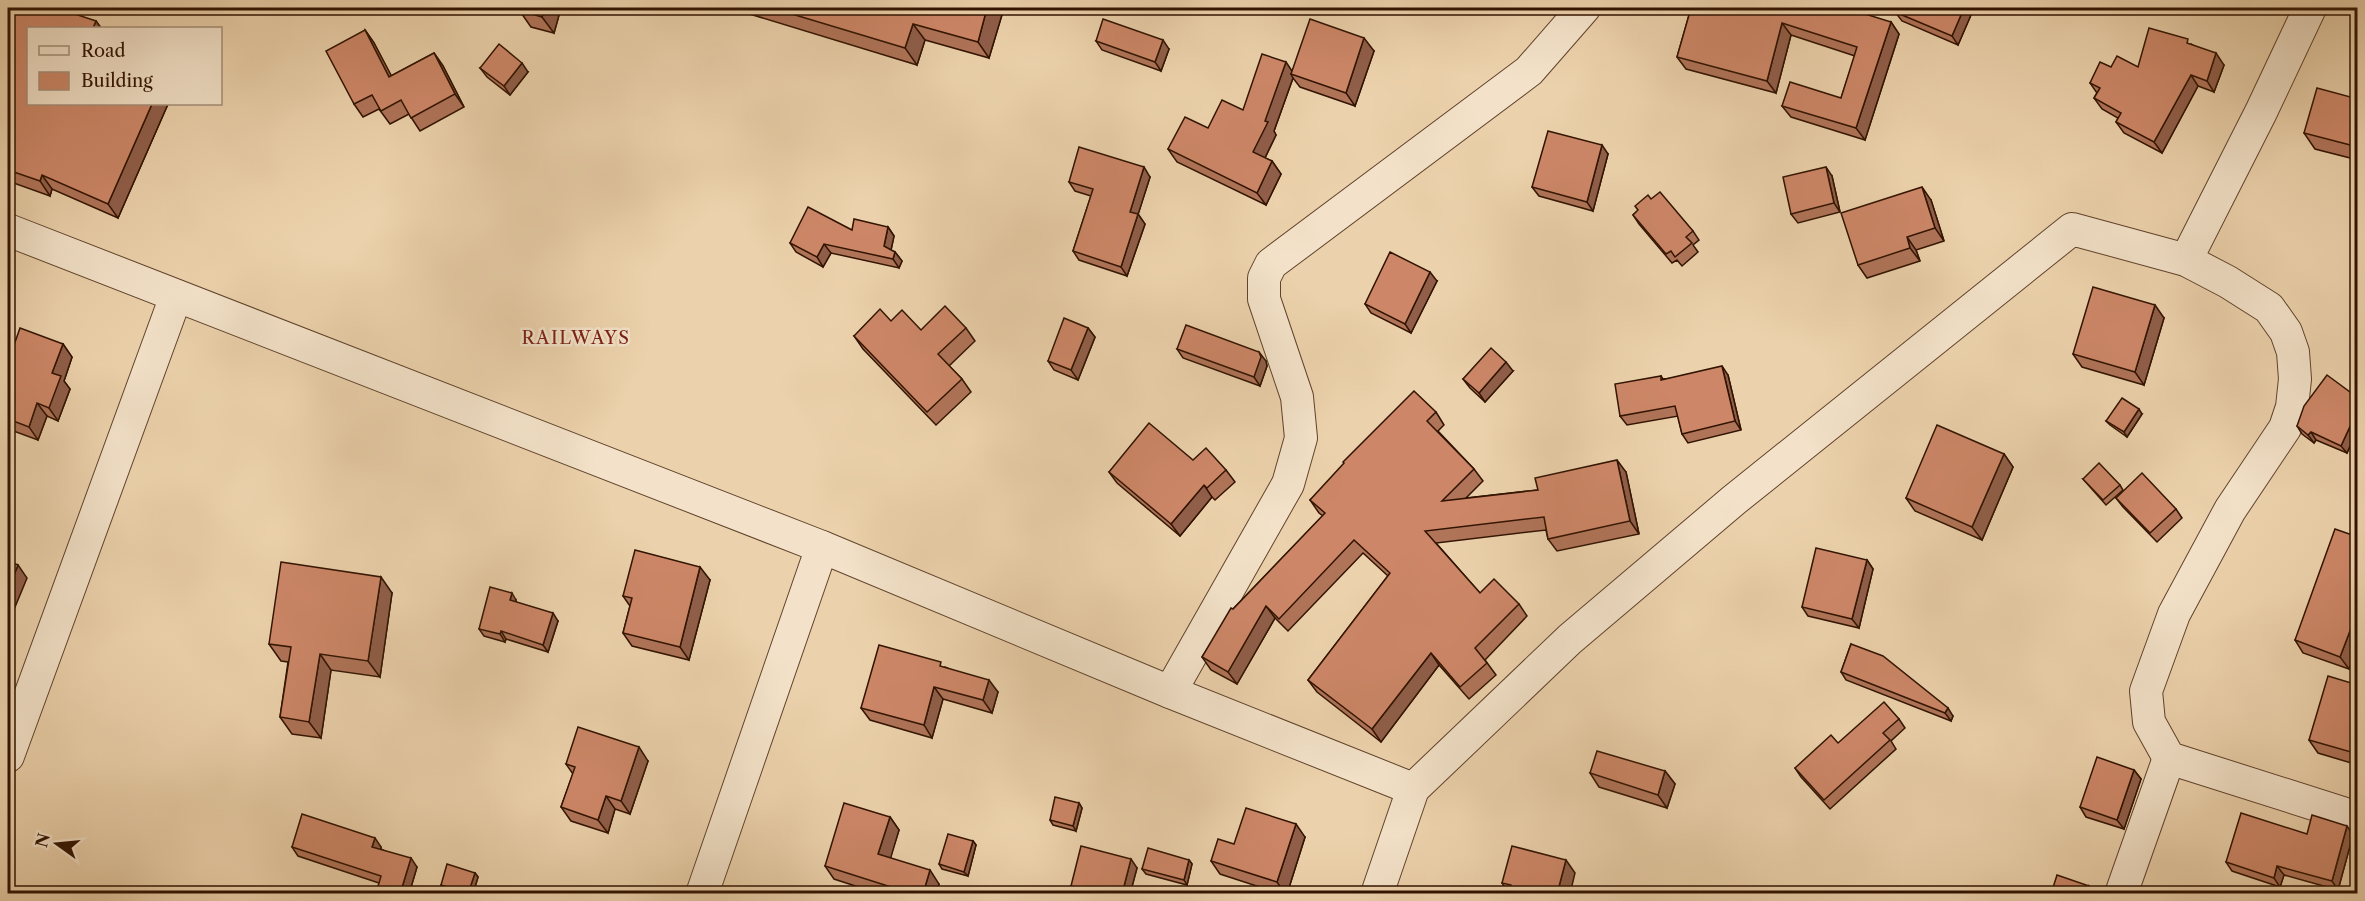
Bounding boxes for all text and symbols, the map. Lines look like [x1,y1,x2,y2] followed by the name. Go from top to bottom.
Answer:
[27,27,222,105] legend
[81,40,126,62] text: Road
[81,70,153,92] text: Building
[521,327,631,349] district label: RAILWAYS
[27,814,87,874] north arrow
[31,831,54,849] text: N

